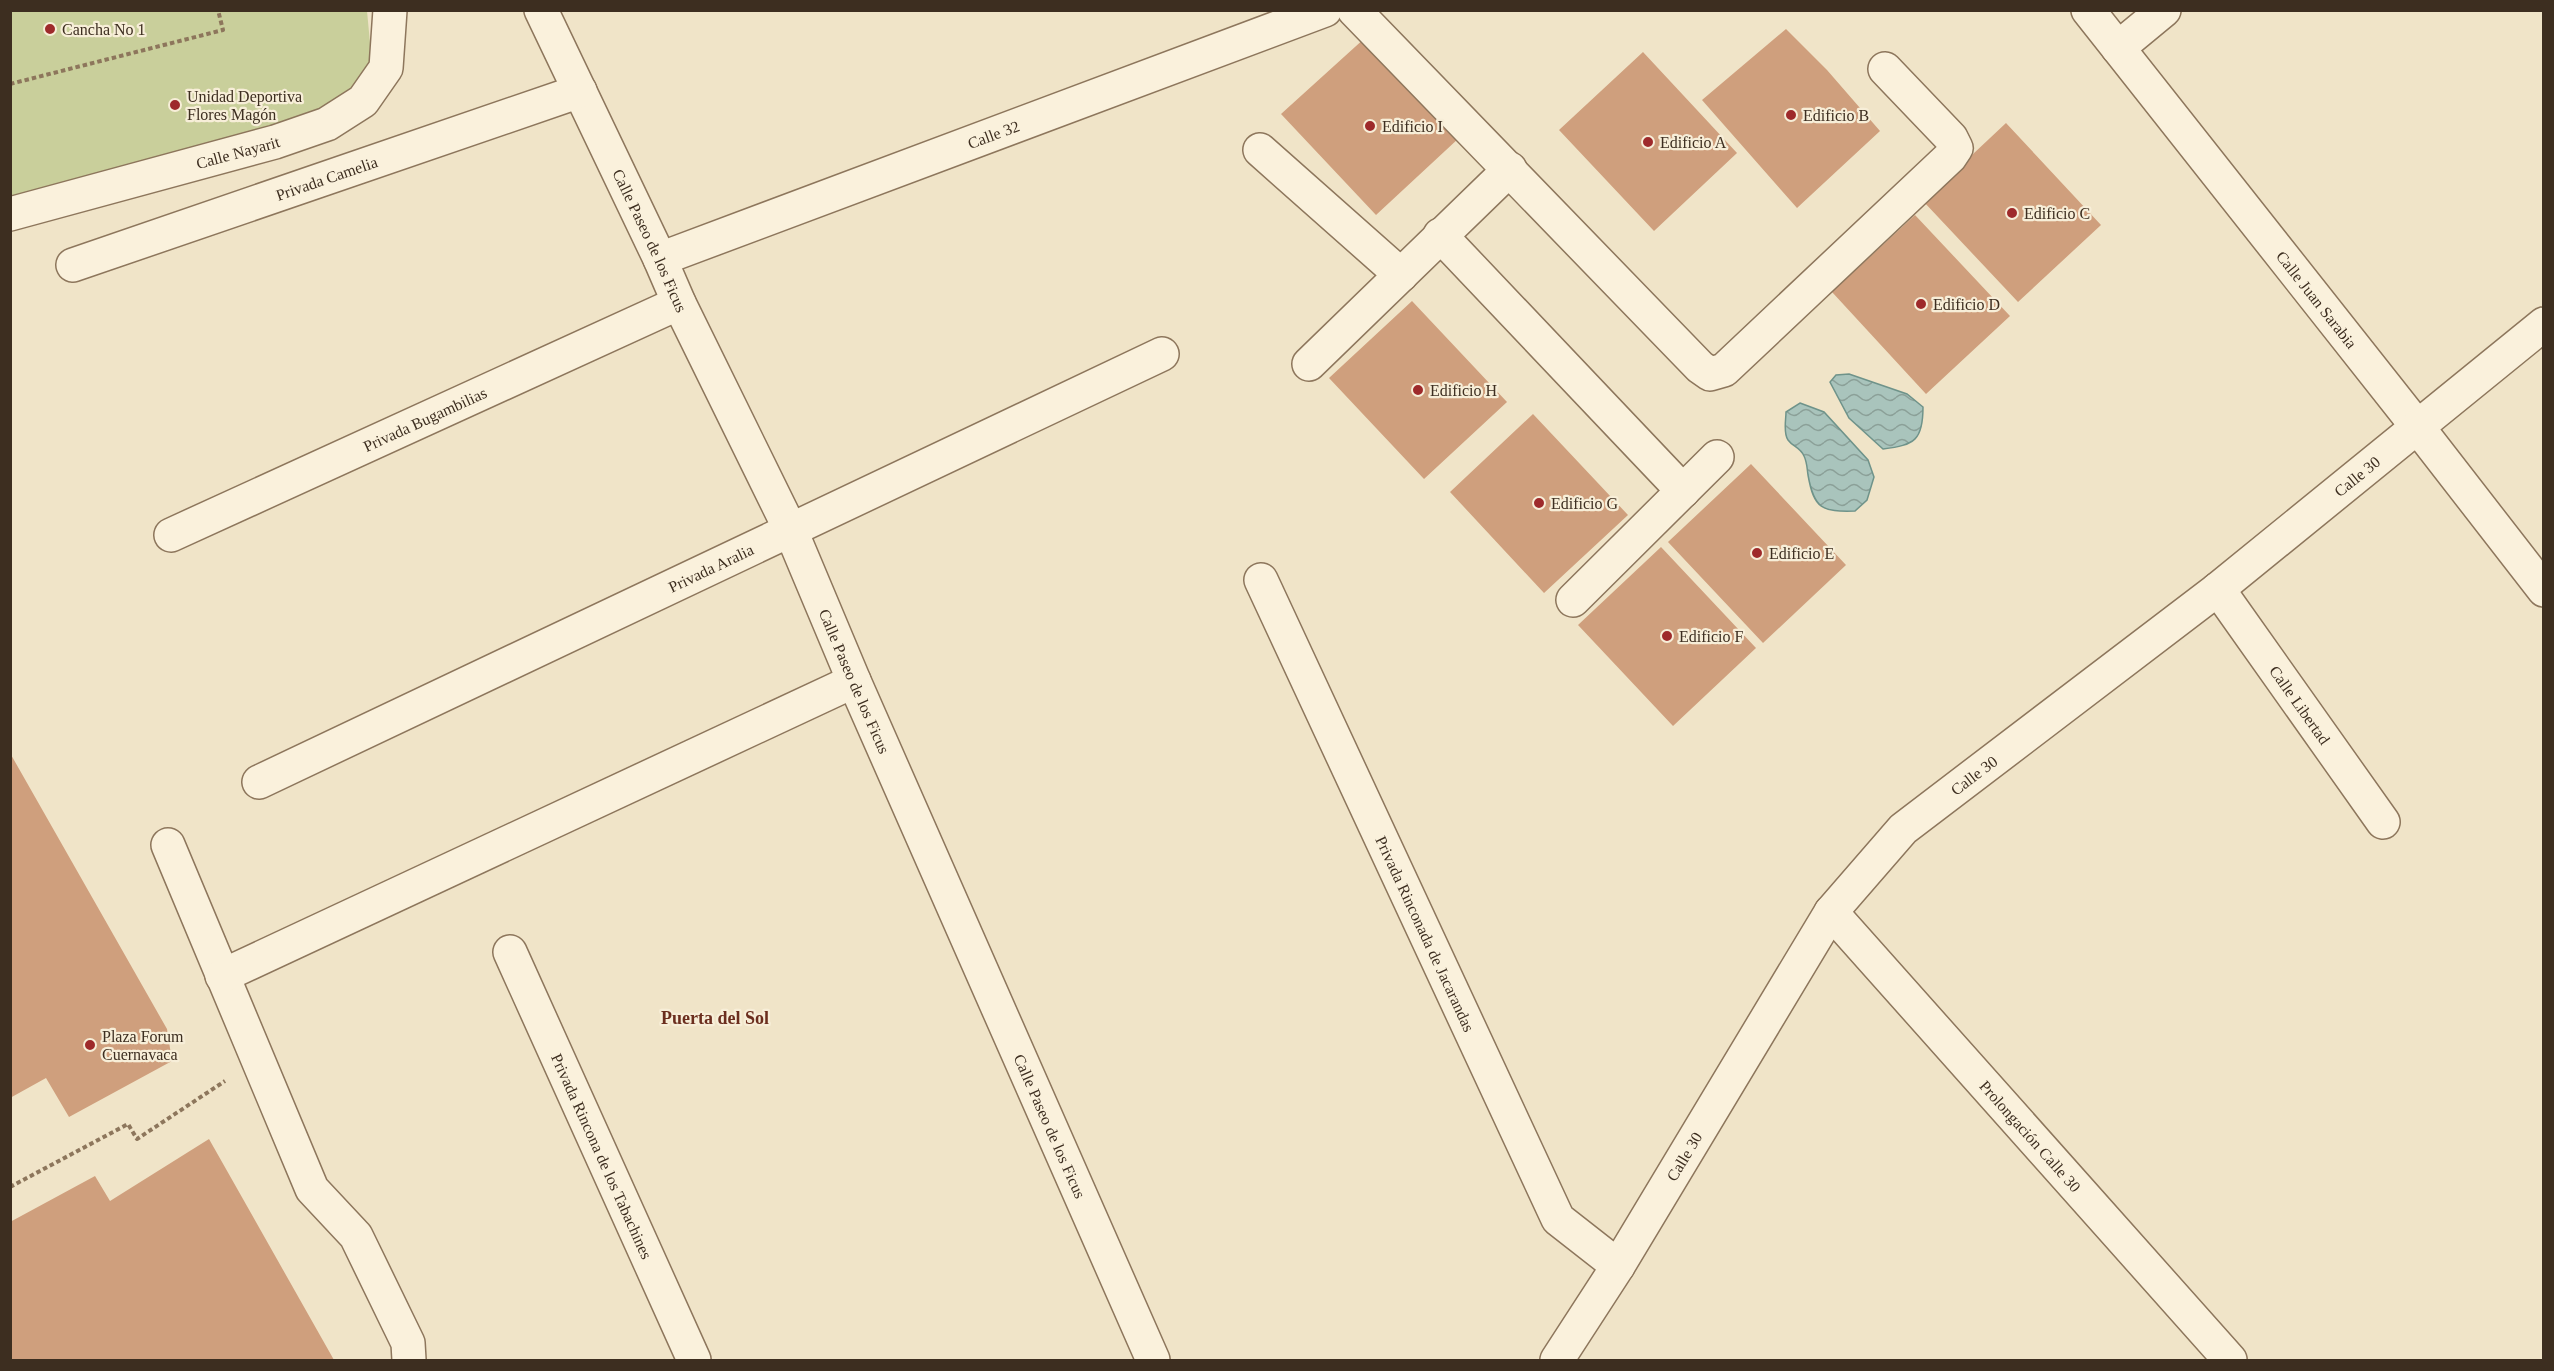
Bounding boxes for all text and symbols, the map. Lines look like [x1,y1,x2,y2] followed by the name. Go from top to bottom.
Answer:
[62,21,146,38] place label: Cancha No 1
[43,22,57,36] marker: Cancha No 1
[187,88,302,124] place label: Unidad Deportiva Flores Magón
[168,98,182,112] marker: Unidad Deportiva Flores Magón
[1803,107,1869,124] place label: Edificio B
[1784,108,1798,122] marker: Edificio B
[965,117,1022,152] street label: Calle 32
[1382,118,1443,135] place label: Edificio I
[1363,119,1377,133] marker: Edificio I
[194,133,283,172] street label: Calle Nayarit
[1660,134,1727,151] place label: Edificio A
[1641,135,1655,149] marker: Edificio A
[274,153,380,204] street label: Privada Camelia
[609,166,690,315] street label: Calle Paseo de los Ficus
[2024,205,2090,222] place label: Edificio C
[2005,206,2019,220] marker: Edificio C
[2273,248,2360,352] street label: Calle Juan Sarabia
[1933,296,2000,313] place label: Edificio D
[1914,297,1928,311] marker: Edificio D
[1430,382,1498,399] place label: Edificio H
[1411,383,1425,397] marker: Edificio H
[361,384,489,455] street label: Privada Bugambilias
[2331,453,2383,500] street label: Calle 30
[1551,495,1619,512] place label: Edificio G
[1532,496,1546,510] marker: Edificio G
[666,541,756,596] street label: Privada Aralia
[1769,545,1834,562] place label: Edificio E
[1750,546,1764,560] marker: Edificio E
[816,606,893,756] street label: Calle Paseo de los Ficus
[1679,628,1744,645] place label: Edificio F
[1660,629,1674,643] marker: Edificio F
[2266,663,2333,748] street label: Calle Libertad
[1947,752,2001,799] street label: Calle 30
[1372,833,1478,1034] street label: Privada Rinconada de Jacarandas
[661,1008,769,1028] district label: Puerta del Sol
[102,1028,184,1063] place label: Plaza Forum Cuernavaca
[83,1038,97,1052] marker: Plaza Forum Cuernavaca
[548,1051,655,1262] street label: Privada Rincona de los Tabachines
[1010,1052,1089,1201] street label: Calle Paseo de los Ficus
[1976,1077,2084,1195] street label: Prolongación Calle 30
[1663,1129,1706,1184] street label: Calle 30

